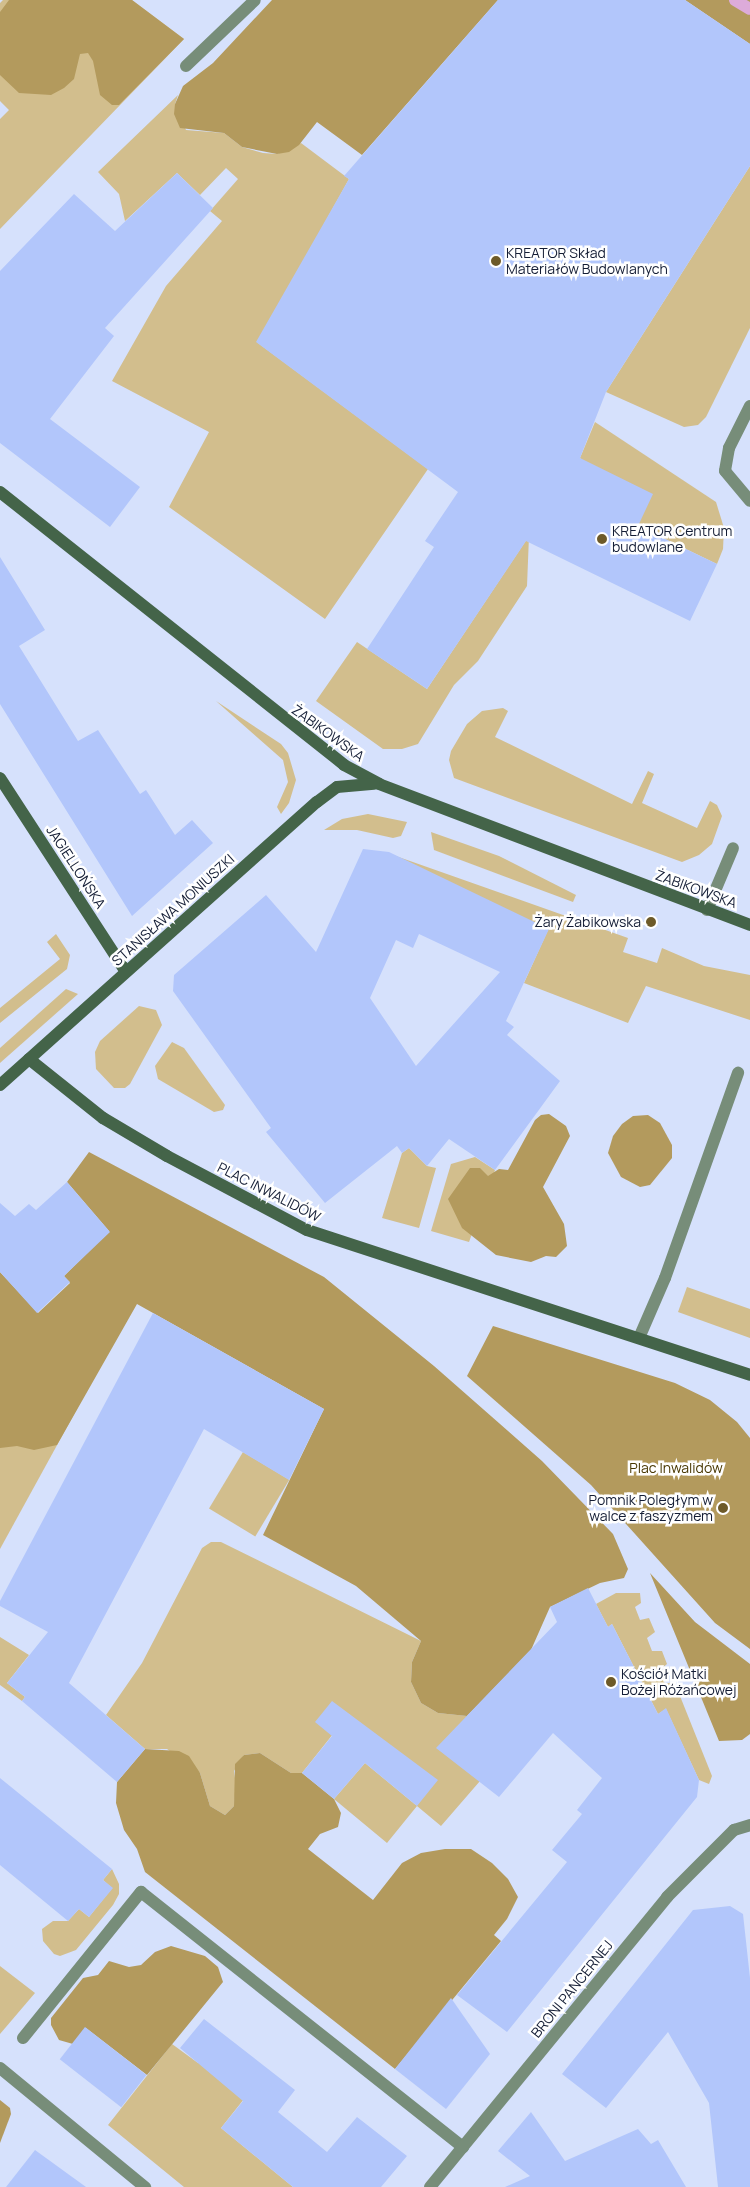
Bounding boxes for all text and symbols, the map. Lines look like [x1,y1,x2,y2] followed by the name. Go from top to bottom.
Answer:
[506,245,668,278] place label: KREATOR Skład Materiałów Budowlanych
[490,255,502,267] marker: KREATOR Skład Materiałów Budowlanych
[612,523,732,556] place label: KREATOR Centrum budowlane
[596,533,608,545] marker: KREATOR Centrum budowlane
[288,701,368,765] street label: ŻABIKOWSKA
[43,822,109,912] street label: JAGIELLOŃSKA
[108,851,238,969] street label: STANISŁAWA MONIUSZKI
[653,866,739,912] street label: ŻABIKOWSKA
[534,914,641,930] place label: Żary Żabikowska
[645,916,657,928] marker: Żary Żabikowska
[215,1159,323,1225] street label: PLAC INWALIDÓW
[629,1460,723,1476] park label: Plac Inwalidów
[589,1492,713,1524] place label: Pomnik Poległym w walce z faszyzmem
[717,1502,729,1514] marker: Pomnik Poległym w walce z faszyzmem
[621,1666,737,1698] place label: Kościół Matki Bożej Różańcowej
[605,1676,617,1688] marker: Kościół Matki Bożej Różańcowej
[528,1937,616,2041] street label: BRONI PANCERNEJ

